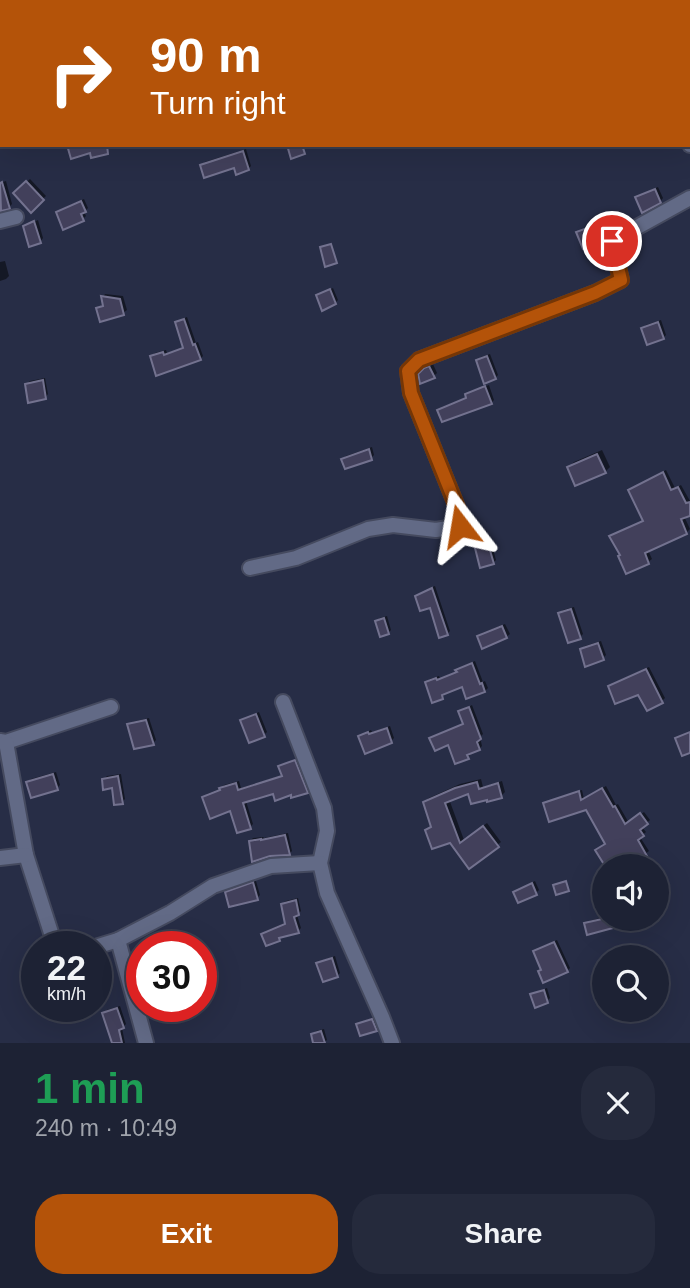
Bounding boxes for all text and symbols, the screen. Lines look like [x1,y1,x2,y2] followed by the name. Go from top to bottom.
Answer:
[35,28,126,119] icon: right
[150,28,262,82] text: 90 m
[150,85,286,121] text: Turn right
[582,211,642,271] pin
[593,222,631,260] icon: arrive
[423,489,497,563] position arrow
[592,854,669,1022] map controls
[592,854,669,931] button: sound
[126,931,217,1022] speed limit sign: 30
[592,945,669,1022] button: search
[47,948,86,987] text: 22
[47,984,86,1004] text: km/h
[35,1065,145,1112] text: 1 min
[581,1066,655,1140] button: close
[35,1115,177,1141] text: 240 m · 10:49
[35,1194,338,1274] button: Exit
[352,1194,655,1274] button: Share

